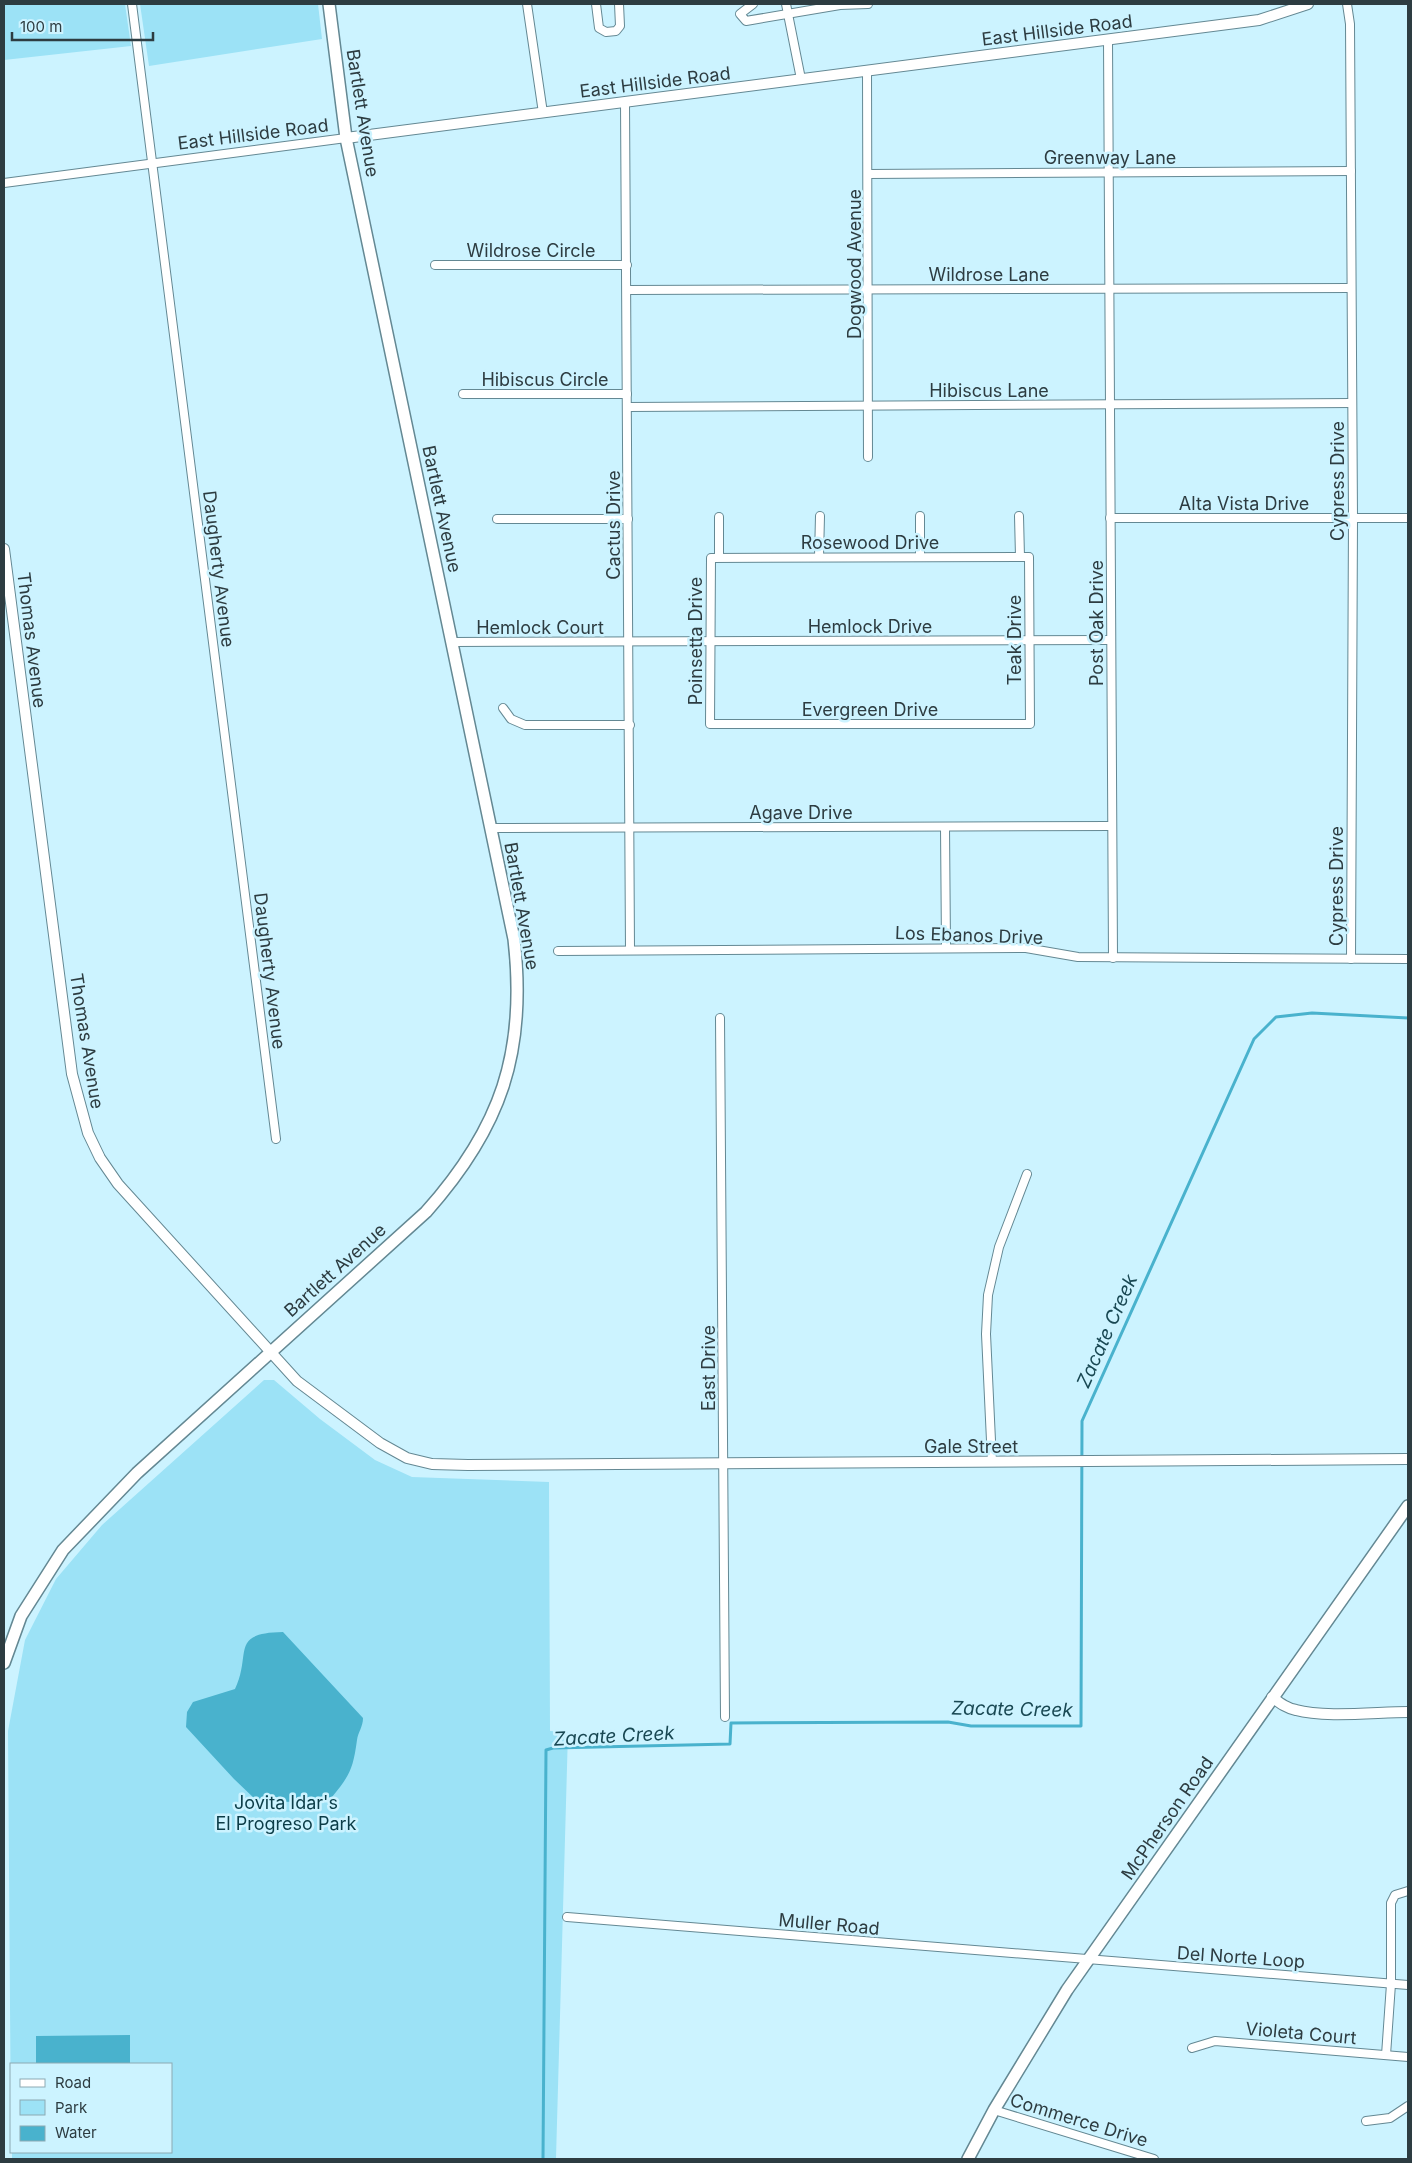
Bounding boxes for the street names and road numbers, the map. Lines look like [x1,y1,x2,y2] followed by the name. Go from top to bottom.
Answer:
[980,10,1134,50] street label: East Hillside Road
[343,47,383,179] street label: Bartlett Avenue
[578,62,732,102] street label: East Hillside Road
[176,114,330,154] street label: East Hillside Road
[1044,147,1176,168] street label: Greenway Lane
[844,189,865,339] street label: Dogwood Avenue
[467,240,595,261] street label: Wildrose Circle
[928,264,1050,285] street label: Wildrose Lane
[481,369,609,390] street label: Hibiscus Circle
[929,380,1049,401] street label: Hibiscus Lane
[1327,421,1348,541] street label: Cypress Drive
[418,444,466,574] street label: Bartlett Avenue
[603,470,624,580] street label: Cactus Drive
[199,489,239,649] street label: Daugherty Avenue
[1179,493,1309,514] street label: Alta Vista Drive
[801,532,939,553] street label: Rosewood Drive
[1086,560,1107,686] street label: Post Oak Drive
[13,571,51,709] street label: Thomas Avenue
[685,577,706,705] street label: Poinsetta Drive
[1004,595,1025,685] street label: Teak Drive
[808,616,932,637] street label: Hemlock Drive
[476,617,604,638] street label: Hemlock Court
[802,699,938,720] street label: Evergreen Drive
[749,802,853,823] street label: Agave Drive
[1326,826,1347,946] street label: Cypress Drive
[500,840,544,972] street label: Bartlett Avenue
[250,891,290,1051] street label: Daugherty Avenue
[895,922,1043,948] street label: Los Ebanos Drive
[66,972,108,1110] street label: Thomas Avenue
[280,1219,390,1321] street label: Bartlett Avenue
[698,1325,719,1411] street label: East Drive
[924,1436,1018,1457] street label: Gale Street
[1117,1752,1217,1884] street label: McPherson Road
[778,1909,880,1939] street label: Muller Road
[1176,1942,1306,1972] street label: Del Norte Loop
[1245,2018,1357,2048] street label: Violeta Court
[1008,2089,1150,2151] street label: Commerce Drive

